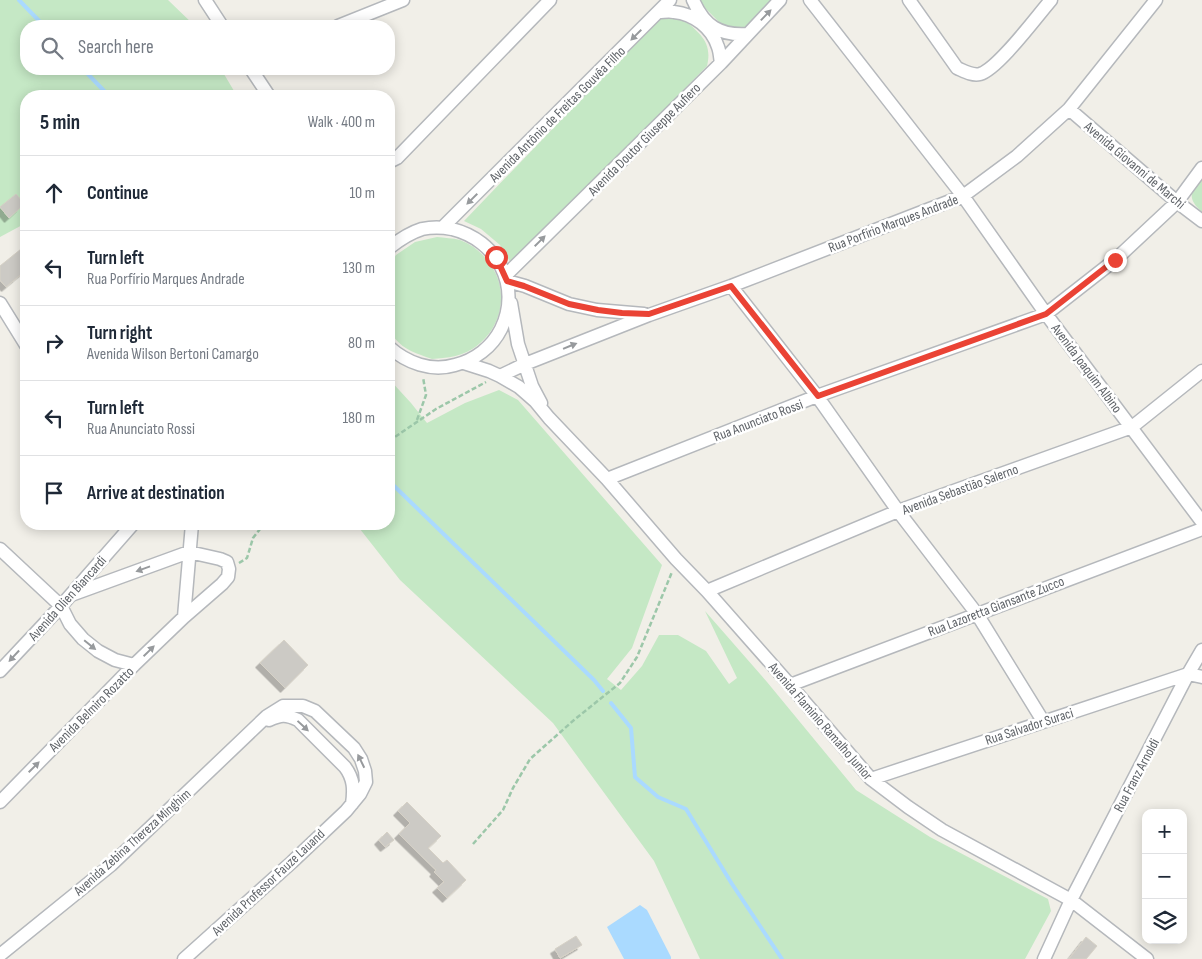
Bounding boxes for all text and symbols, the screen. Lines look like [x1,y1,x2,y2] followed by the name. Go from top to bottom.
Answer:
[760,9,772,21] one-way arrow
[20,20,395,75] search box
[630,29,642,41] one-way arrow
[38,34,66,62] icon: search
[78,36,154,59] text: Search here
[485,43,629,187] street label: Avenida Antônio de Freitas Gouvêa Filho
[584,79,704,200] street label: Avenida Doutor Giuseppe Aufiero
[40,110,80,135] text: 5 min
[308,113,375,132] text: Walk · 400 m
[1080,117,1189,213] street label: Avenida Giovanni de Marchi
[40,179,68,207] icon: ahead
[87,182,148,205] text: Continue
[349,184,375,203] text: 10 m
[826,191,961,256] street label: Rua Porfírio Marques Andrade
[466,193,478,205] one-way arrow
[534,236,546,248] one-way arrow
[485,246,508,269] route start
[87,247,144,270] text: Turn left
[1104,249,1127,272] route end
[40,254,68,282] icon: left
[343,259,375,278] text: 130 m
[87,270,245,289] text: Rua Porfírio Marques Andrade
[1047,320,1126,416] street label: Avenida Joaquim Albino
[87,322,152,345] text: Turn right
[40,329,68,357] icon: right
[348,334,375,353] text: 80 m
[563,342,578,350] one-way arrow
[87,345,259,364] text: Avenida Wilson Bertoni Camargo
[711,396,805,445] street label: Rua Anunciato Rossi
[87,397,144,420] text: Turn left
[40,404,68,432] icon: left
[342,409,375,428] text: 180 m
[87,420,195,439] text: Rua Anunciato Rossi
[899,460,1021,519] street label: Avenida Sebastião Salerno
[40,479,68,507] icon: arrive
[87,482,225,505] text: Arrive at destination
[24,552,110,645] street label: Avenida Olien Biancardi
[135,565,150,573] one-way arrow
[926,573,1067,640] street label: Rua Lazoretta Giansante Zucco
[83,640,96,651] one-way arrow
[142,645,154,657] one-way arrow
[8,650,20,662] one-way arrow
[764,658,876,784] street label: Avenida Flaminio Ramalho Junior
[45,663,138,756] street label: Avenida Belmiro Rozatto
[983,704,1075,749] street label: Rua Salvador Suraci
[297,720,309,732] one-way arrow
[1110,736,1163,815] street label: Rua Franz Arnoldi
[356,753,365,768] one-way arrow
[28,761,40,773] one-way arrow
[70,785,194,900] street label: Avenida Zebina Thereza Minghim
[1142,809,1187,944] map controls
[1142,809,1187,854] button: +
[208,825,328,940] street label: Avenida Professor Fauze Lauand
[1142,854,1187,899] button: −
[1142,899,1187,944] button: layers

